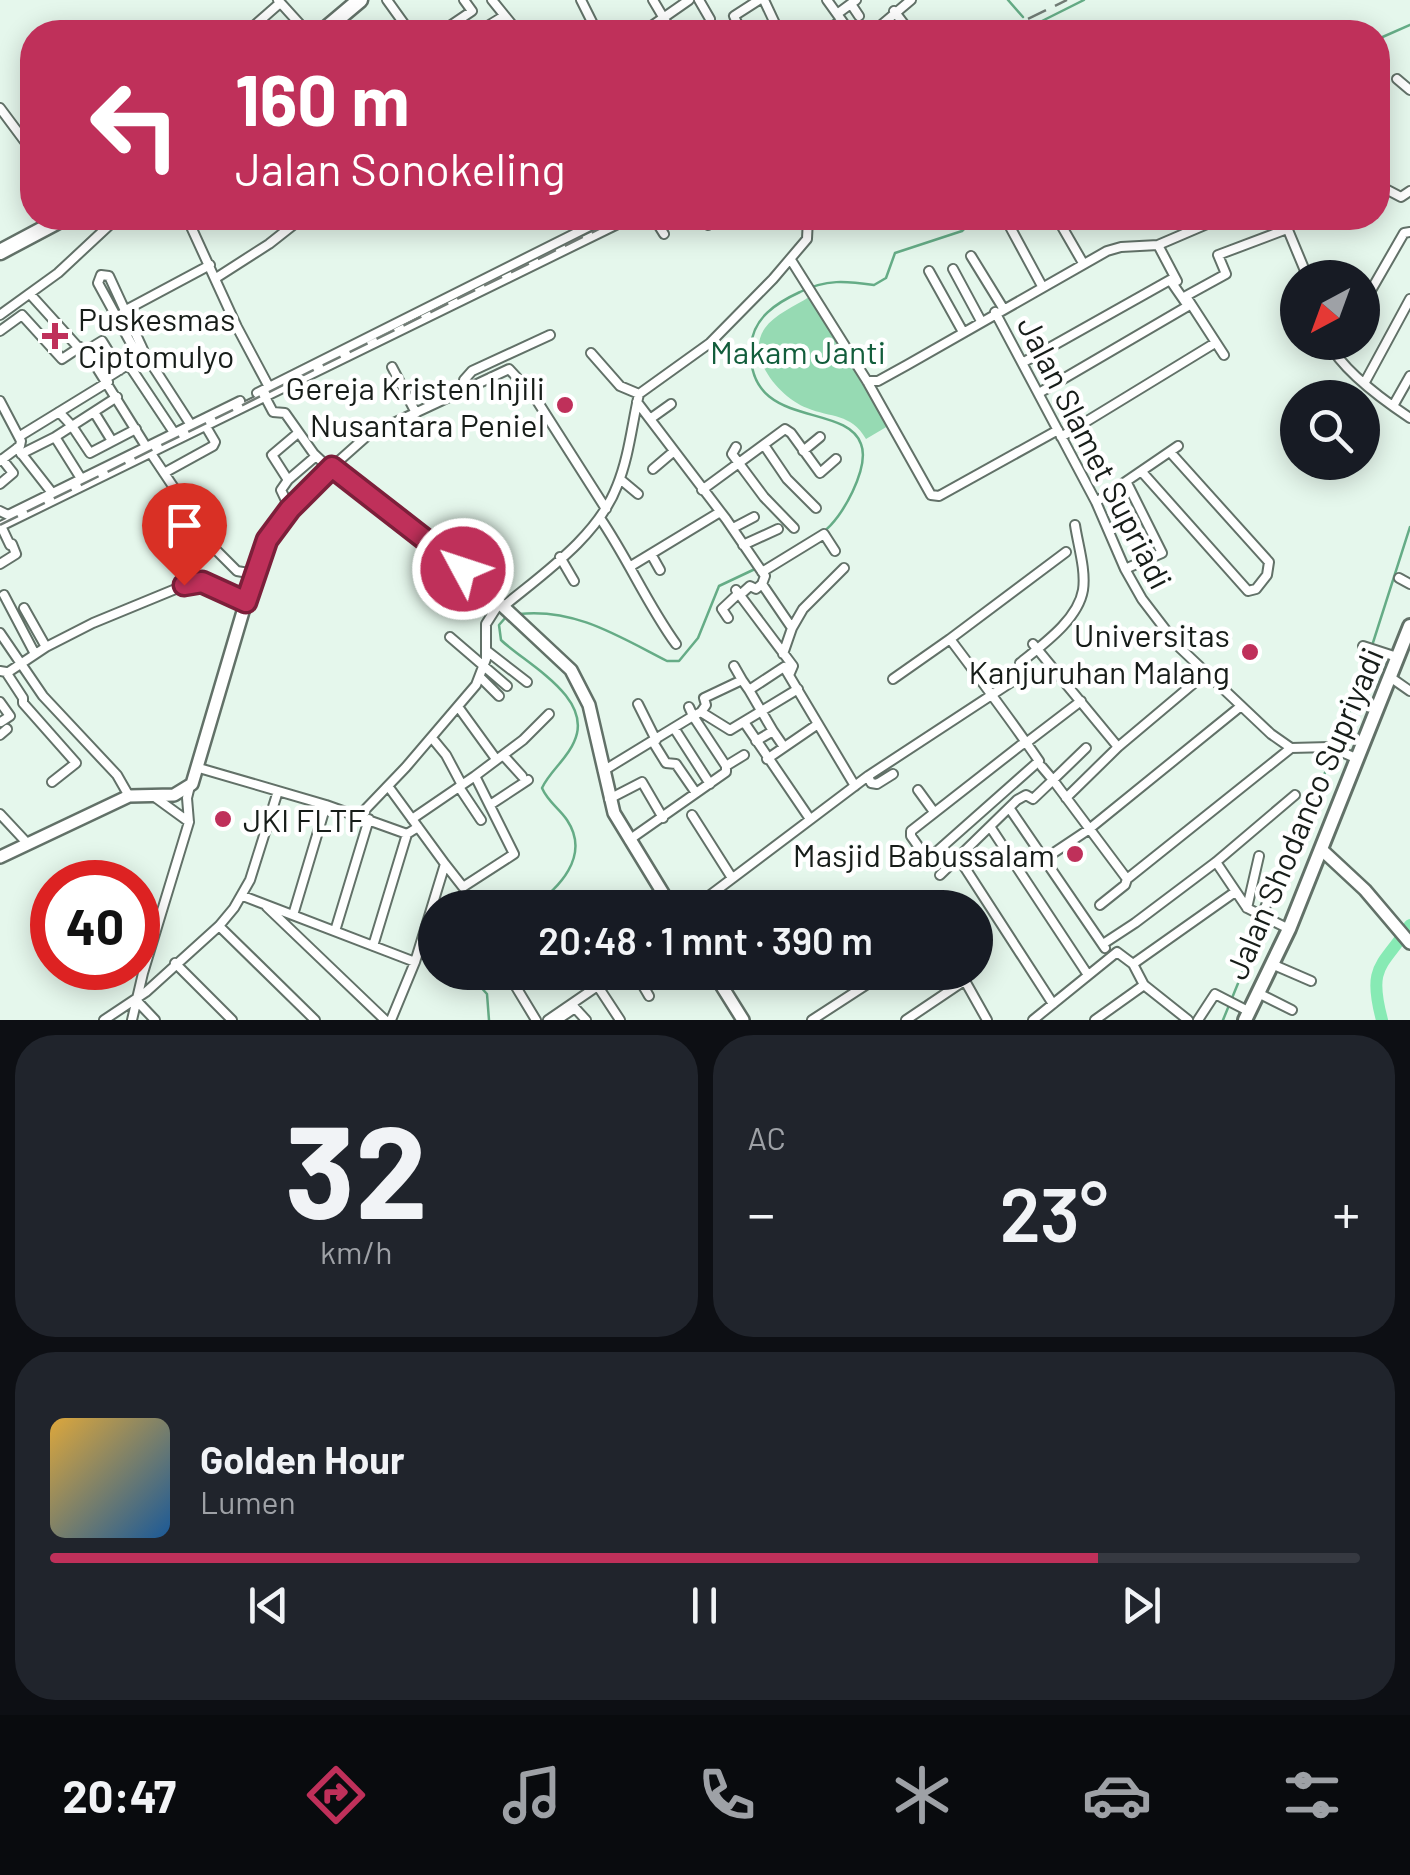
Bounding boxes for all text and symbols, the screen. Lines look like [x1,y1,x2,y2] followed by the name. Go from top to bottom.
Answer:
[235,56,410,140] text: 160 m
[70,60,200,190] icon: left
[235,141,566,195] text: Jalan Sonokeling
[1280,260,1380,360] north arrow
[1280,260,1380,480] map controls
[78,299,235,374] place label: Puskesmas Ciptomulyo
[1011,309,1181,595] street label: Jalan Slamet Supriadi
[42,323,68,349] marker: Puskesmas Ciptomulyo
[710,332,886,370] park label: Makam Janti
[286,368,545,443] place label: Gereja Kristen Injili Nusantara Peniel
[1280,380,1380,480] button: search
[554,394,576,416] marker: Gereja Kristen Injili Nusantara Peniel
[142,483,227,586] pin
[157,498,212,553] icon: arrive
[411,517,515,621] position arrow
[968,615,1230,690] place label: Universitas Kanjuruhan Malang
[1239,641,1261,663] marker: Universitas Kanjuruhan Malang
[1216,642,1390,984] street label: Jalan Shodanco Supriyadi
[243,800,366,838] place label: JKI FLTF
[212,808,234,830] marker: JKI FLTF
[793,835,1055,873] place label: Masjid Babussalam
[1064,843,1086,865] marker: Masjid Babussalam
[30,860,160,990] speed limit sign: 40
[538,917,873,963] text: 20:48 · 1 mnt · 390 m
[285,1089,428,1245] text: 32
[748,1118,786,1156] text: AC
[999,1167,1108,1257] text: 23°
[748,1179,775,1245] text: −
[1332,1179,1360,1245] text: +
[320,1232,392,1270] text: km/h
[200,1436,405,1482] text: Golden Hour
[200,1482,296,1520] text: Lumen
[241,1578,296,1633] icon: previous
[677,1578,732,1633] icon: pause
[1114,1578,1169,1633] icon: next
[301,1760,371,1830] icon: directions
[497,1760,567,1830] icon: music
[692,1760,762,1830] icon: phone
[887,1760,957,1830] icon: climate
[1082,1760,1152,1830] icon: car
[1277,1760,1347,1830] icon: filters
[63,1768,176,1822] text: 20:47

